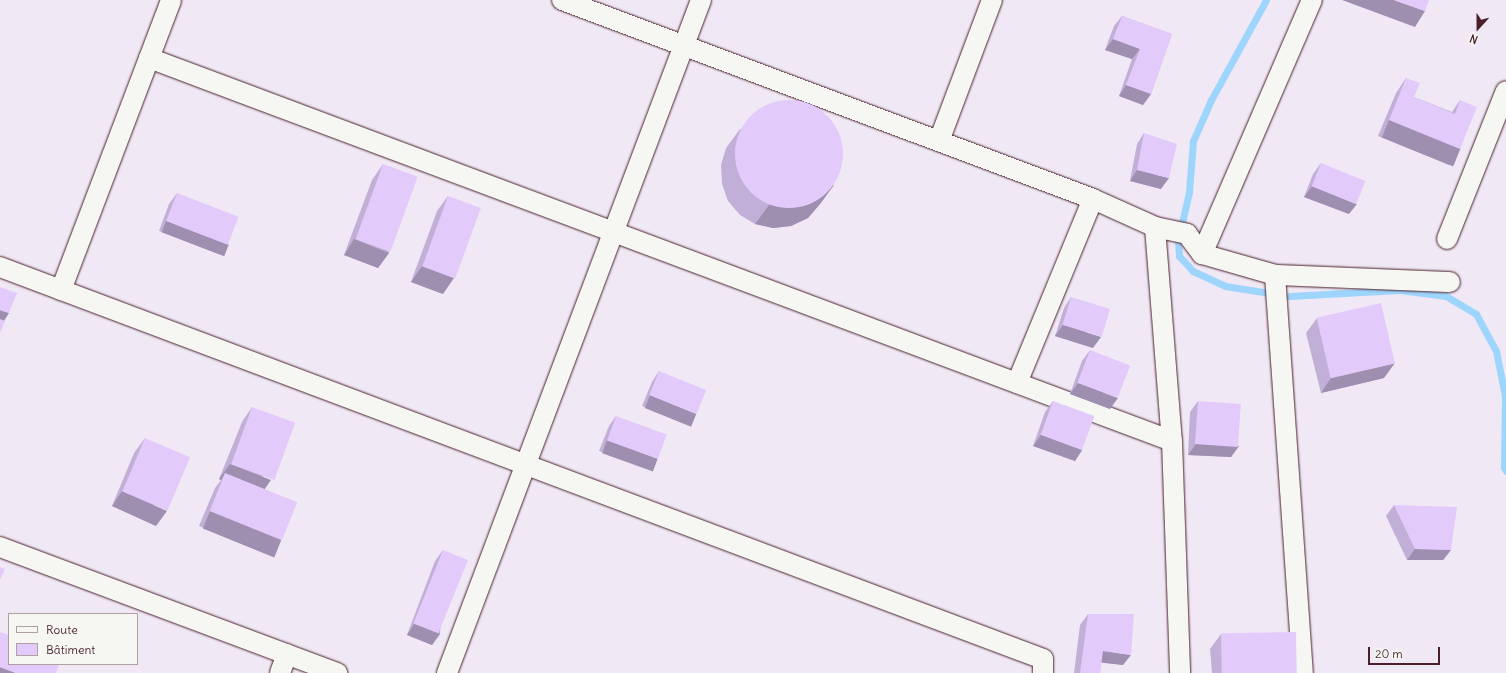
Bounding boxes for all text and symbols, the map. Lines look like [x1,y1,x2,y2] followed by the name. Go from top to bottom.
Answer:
[1458,8,1498,48] north arrow
[1468,31,1480,47] text: N
[8,613,138,665] legend
[46,622,78,637] text: Route
[1370,639,1442,665] scale bar
[46,642,95,657] text: Bâtiment
[1375,646,1403,661] text: 20 m

